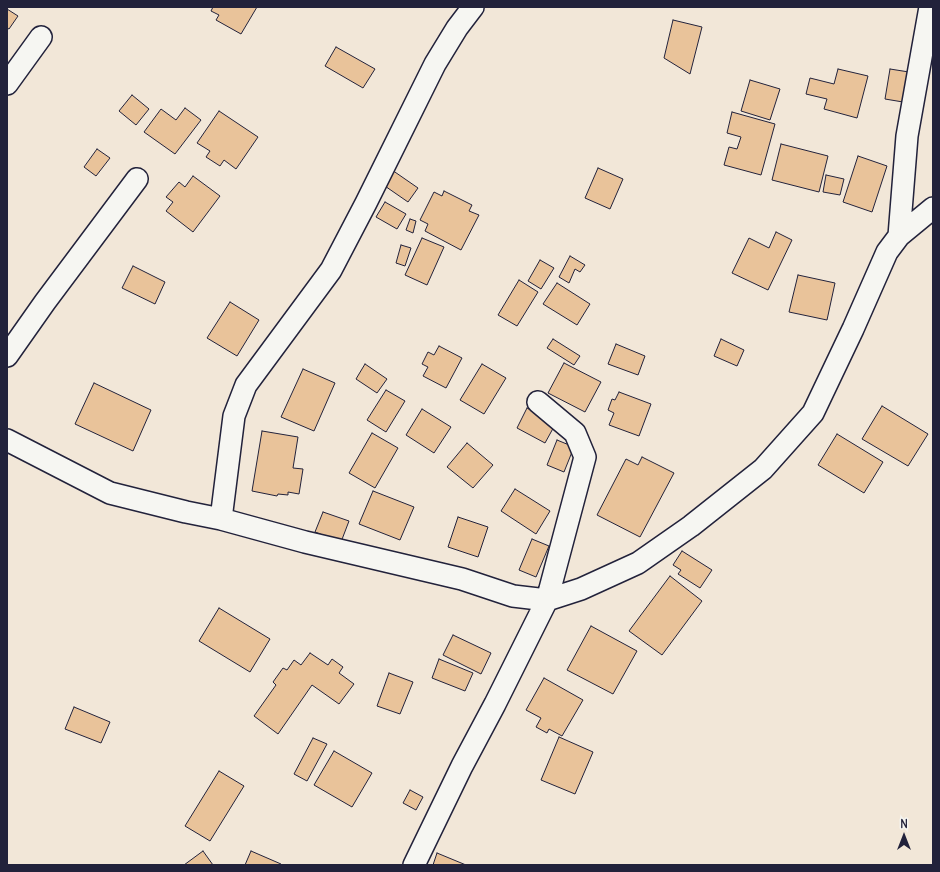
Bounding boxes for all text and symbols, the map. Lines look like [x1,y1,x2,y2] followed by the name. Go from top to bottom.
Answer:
[884,816,924,856] north arrow
[900,817,908,831] text: N

